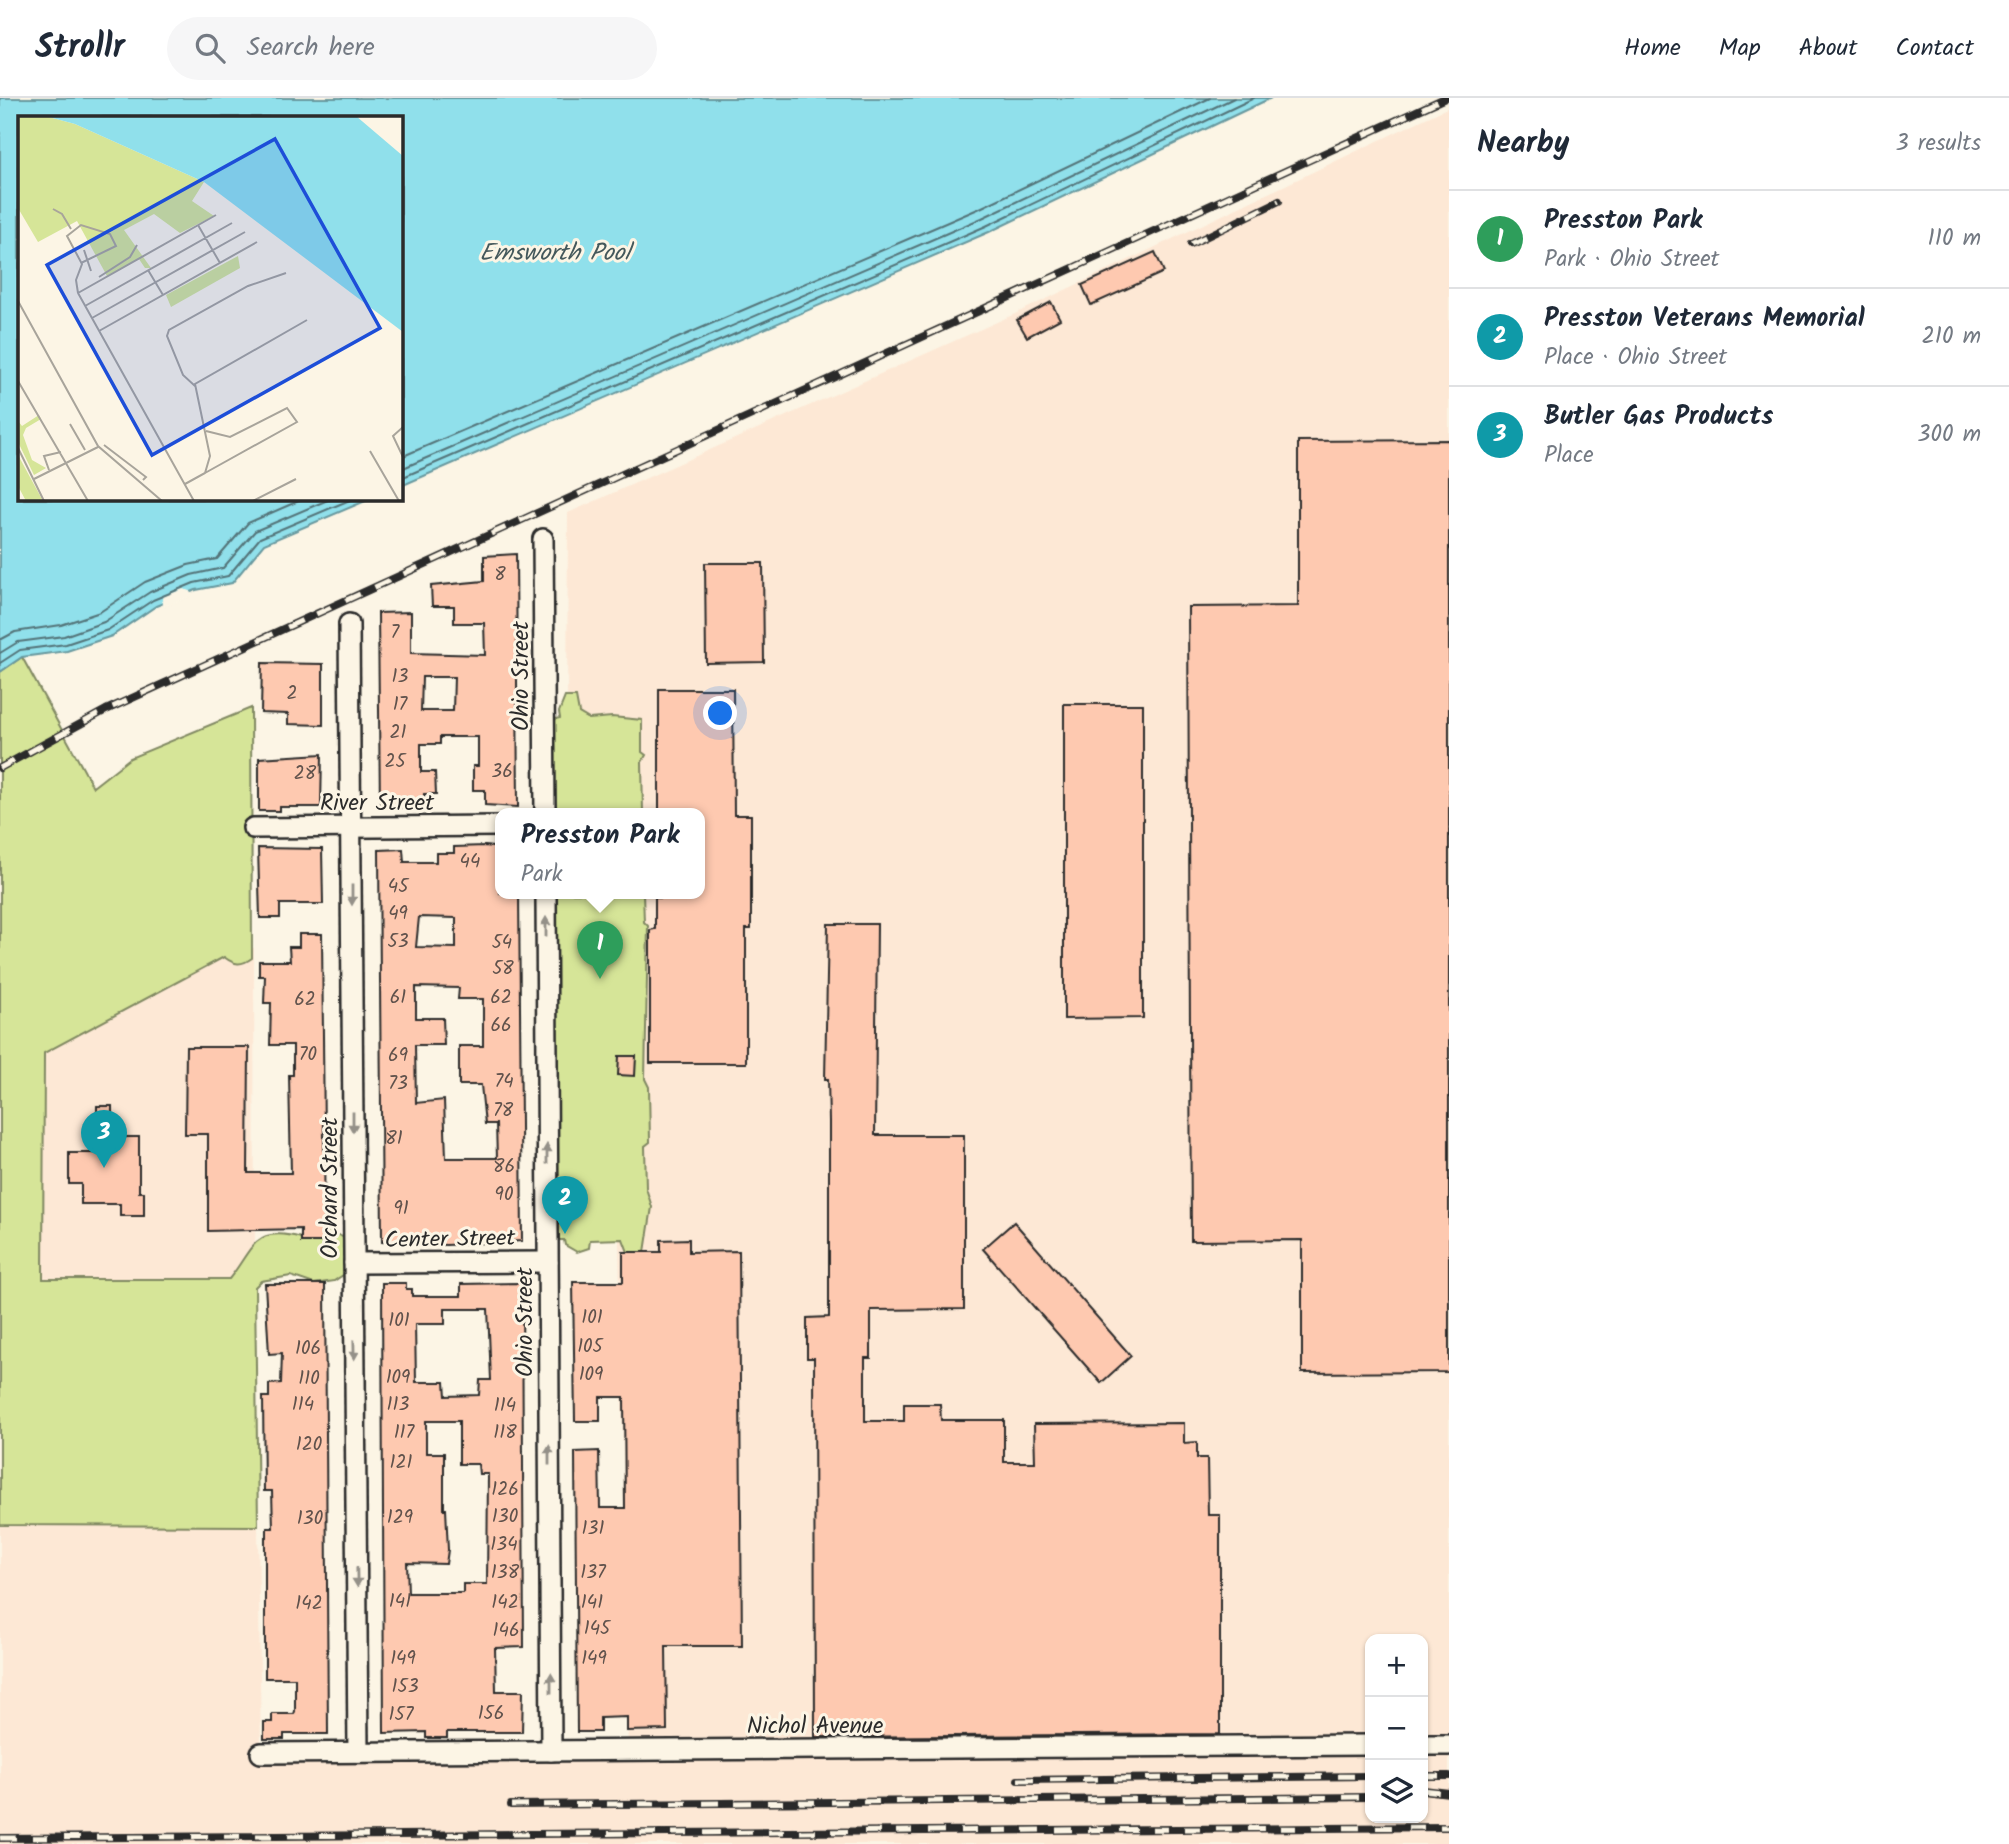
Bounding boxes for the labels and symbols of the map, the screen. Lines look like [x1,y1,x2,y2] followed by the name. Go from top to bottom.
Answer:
[18,116,402,500] inset map
[480,234,634,273] water label: Emsworth Pool
[494,560,506,590] house number: 8
[391,618,401,648] house number: 7
[504,620,540,731] street label: Ohio Street
[392,662,409,692] house number: 13
[286,679,298,709] house number: 2
[393,690,409,720] house number: 17
[703,696,737,730] your location
[389,718,407,748] house number: 21
[384,747,407,777] house number: 25
[491,757,513,787] house number: 36
[294,759,317,789] house number: 28
[320,786,435,822] street label: River Street
[460,847,480,877] house number: 44
[388,872,410,902] house number: 45
[346,884,358,906] one-way arrow
[388,899,408,929] house number: 49
[540,915,552,937] one-way arrow
[577,921,623,979] pin: 1
[387,927,409,957] house number: 53
[492,928,512,958] house number: 54
[492,954,514,984] house number: 58
[390,983,406,1013] house number: 61
[490,983,512,1013] house number: 62
[294,985,316,1015] house number: 62
[490,1011,512,1041] house number: 66
[299,1040,317,1070] house number: 70
[388,1041,408,1071] house number: 69
[494,1067,514,1097] house number: 74
[388,1069,408,1099] house number: 73
[493,1096,514,1126] house number: 78
[81,1110,127,1168] pin: 3
[347,1112,359,1134] one-way arrow
[313,1116,349,1259] street label: Orchard Street
[385,1124,403,1154] house number: 81
[541,1143,553,1165] one-way arrow
[493,1152,515,1182] house number: 86
[542,1176,588,1234] pin: 2
[495,1180,513,1210] house number: 90
[393,1194,409,1224] house number: 91
[384,1221,517,1259] street label: Center Street
[508,1266,544,1377] street label: Ohio Street
[581,1303,603,1333] house number: 101
[388,1306,410,1336] house number: 101
[577,1332,605,1362] house number: 105
[295,1334,321,1364] house number: 106
[349,1339,360,1361] one-way arrow
[579,1360,603,1390] house number: 109
[386,1363,410,1393] house number: 109
[298,1364,320,1394] house number: 110
[292,1390,314,1420] house number: 114
[387,1390,410,1420] house number: 113
[494,1391,516,1421] house number: 114
[394,1418,416,1448] house number: 117
[493,1418,517,1448] house number: 118
[296,1430,322,1460] house number: 120
[543,1444,555,1466] one-way arrow
[390,1448,413,1478] house number: 121
[491,1475,519,1505] house number: 126
[492,1502,518,1532] house number: 130
[387,1503,413,1533] house number: 129
[297,1504,323,1534] house number: 130
[582,1514,604,1544] house number: 131
[490,1530,518,1560] house number: 134
[491,1558,520,1588] house number: 138
[580,1558,607,1588] house number: 137
[351,1567,362,1589] one-way arrow
[389,1587,411,1617] house number: 141
[491,1588,519,1618] house number: 142
[581,1588,603,1618] house number: 141
[295,1589,323,1619] house number: 142
[584,1614,612,1644] house number: 145
[493,1616,520,1646] house number: 146
[390,1644,416,1674] house number: 149
[581,1644,607,1674] house number: 149
[545,1671,557,1693] one-way arrow
[391,1672,419,1702] house number: 153
[478,1699,504,1729] house number: 156
[389,1700,415,1730] house number: 157
[747,1709,883,1745] street label: Nichol Avenue

